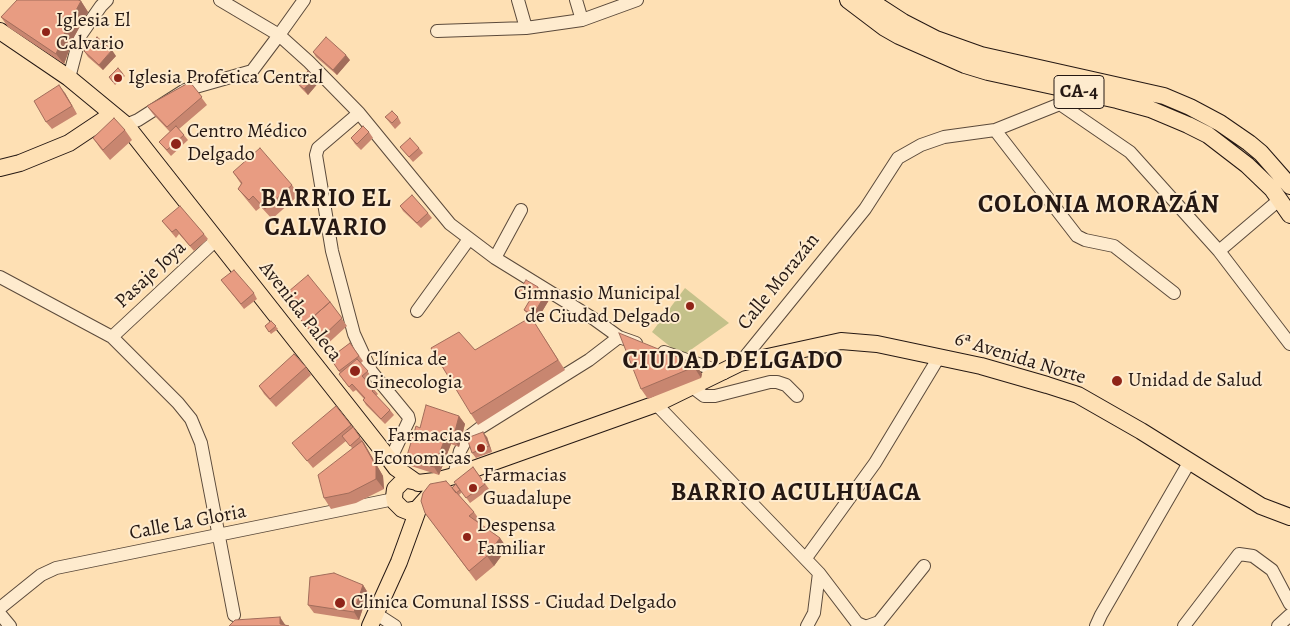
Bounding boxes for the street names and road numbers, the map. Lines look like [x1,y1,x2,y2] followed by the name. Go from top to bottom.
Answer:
[1054,75,1104,108] road number: CA-4
[733,229,825,335] street label: Calle Morazán
[110,236,192,314] street label: Pasaje Joya
[253,257,347,367] street label: Avenida Paleca
[951,328,1089,390] street label: 6ª Avenida Norte
[128,500,248,546] street label: Calle La Gloria

